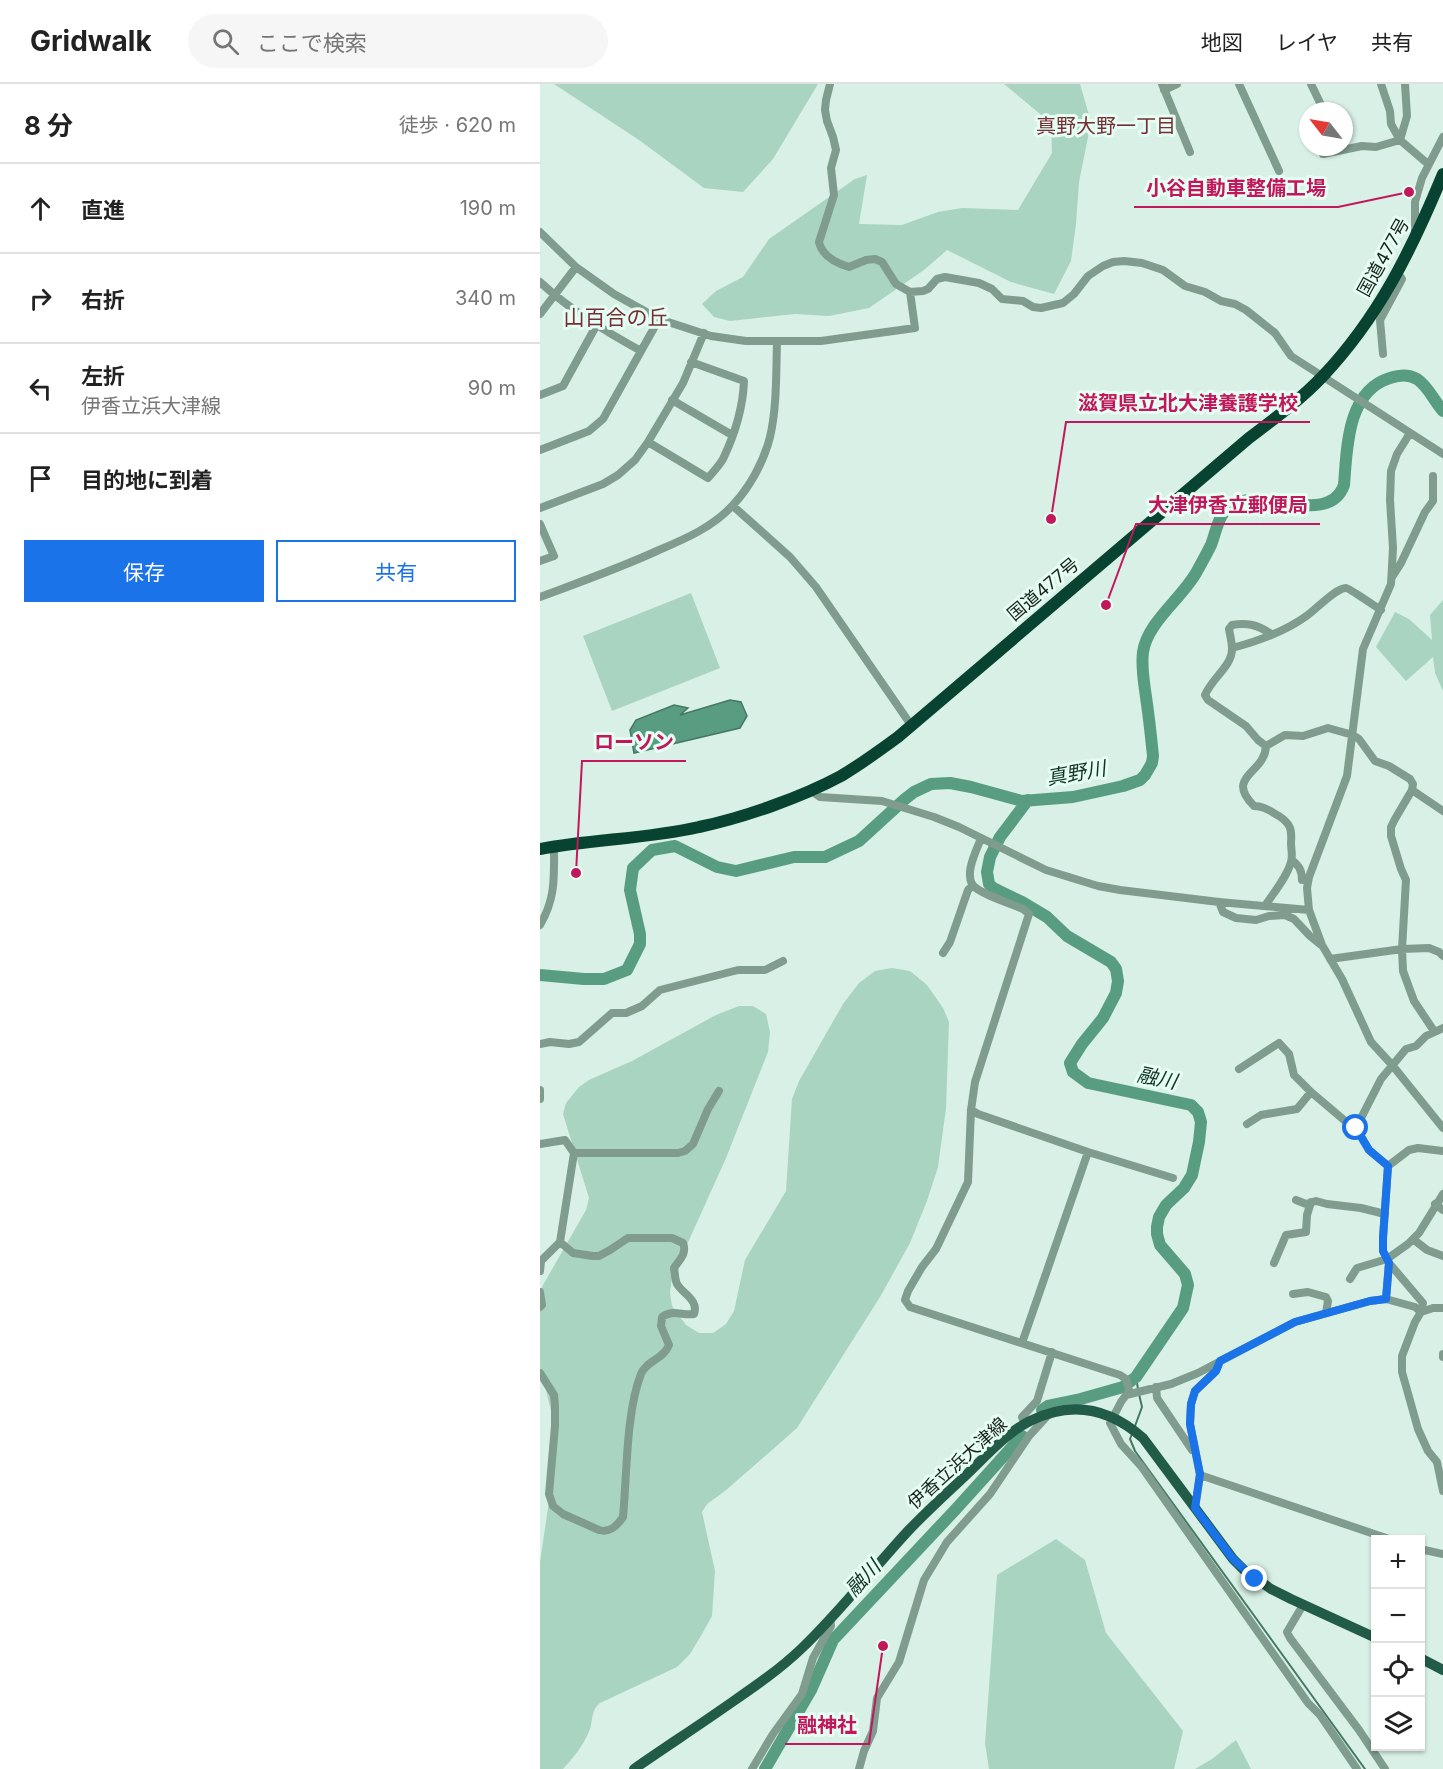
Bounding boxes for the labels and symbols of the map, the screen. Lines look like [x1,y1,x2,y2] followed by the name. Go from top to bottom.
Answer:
[1299,102,1353,156] north arrow
[1036,114,1176,138] district label: 真野大野一丁目
[1134,169,1338,207] callout: 小谷自動車整備工場
[1146,176,1326,200] text: 小谷自動車整備工場
[1353,214,1413,300] street label: 国道477号
[564,305,669,330] district label: 山百合の丘
[1066,384,1310,422] callout: 滋賀県立北大津養護学校
[1078,391,1298,415] text: 滋賀県立北大津養護学校
[1136,486,1320,524] callout: 大津伊香立郵便局
[1148,493,1308,517] text: 大津伊香立郵便局
[1003,553,1083,625] street label: 国道477号
[582,723,686,761] callout: ローソン
[594,730,674,754] text: ローソン
[1044,756,1110,790] water label: 真野川
[1135,1062,1181,1094] water label: 融川
[1342,1114,1368,1140] route start
[903,1413,1011,1513] street label: 伊香立浜大津線
[841,1554,887,1601] water label: 融川
[1241,1565,1267,1591] route end
[785,1706,869,1744] callout: 融神社
[797,1713,857,1737] text: 融神社

